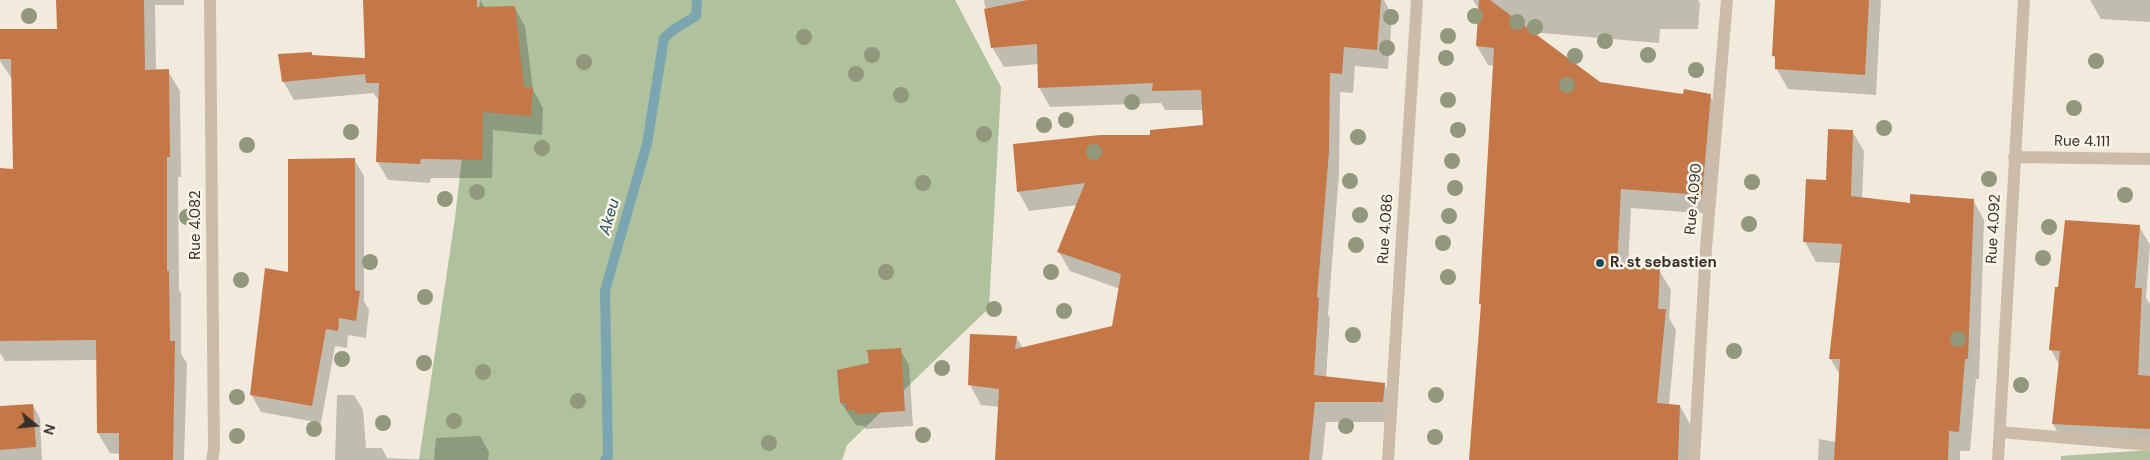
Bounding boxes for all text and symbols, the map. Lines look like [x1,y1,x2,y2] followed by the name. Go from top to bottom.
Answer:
[2054,133,2110,151] street label: Rue 4.111
[1682,163,1706,235] street label: Rue 4.090
[187,190,205,260] street label: Rue 4.082
[1375,193,1397,265] street label: Rue 4.086
[1983,194,2005,264] street label: Rue 4.092
[596,197,624,237] water label: Akeu
[1610,254,1717,272] place label: R. st sebastien
[1594,257,1606,269] marker: R. st sebastien
[10,400,60,450] north arrow
[39,422,59,437] text: N

